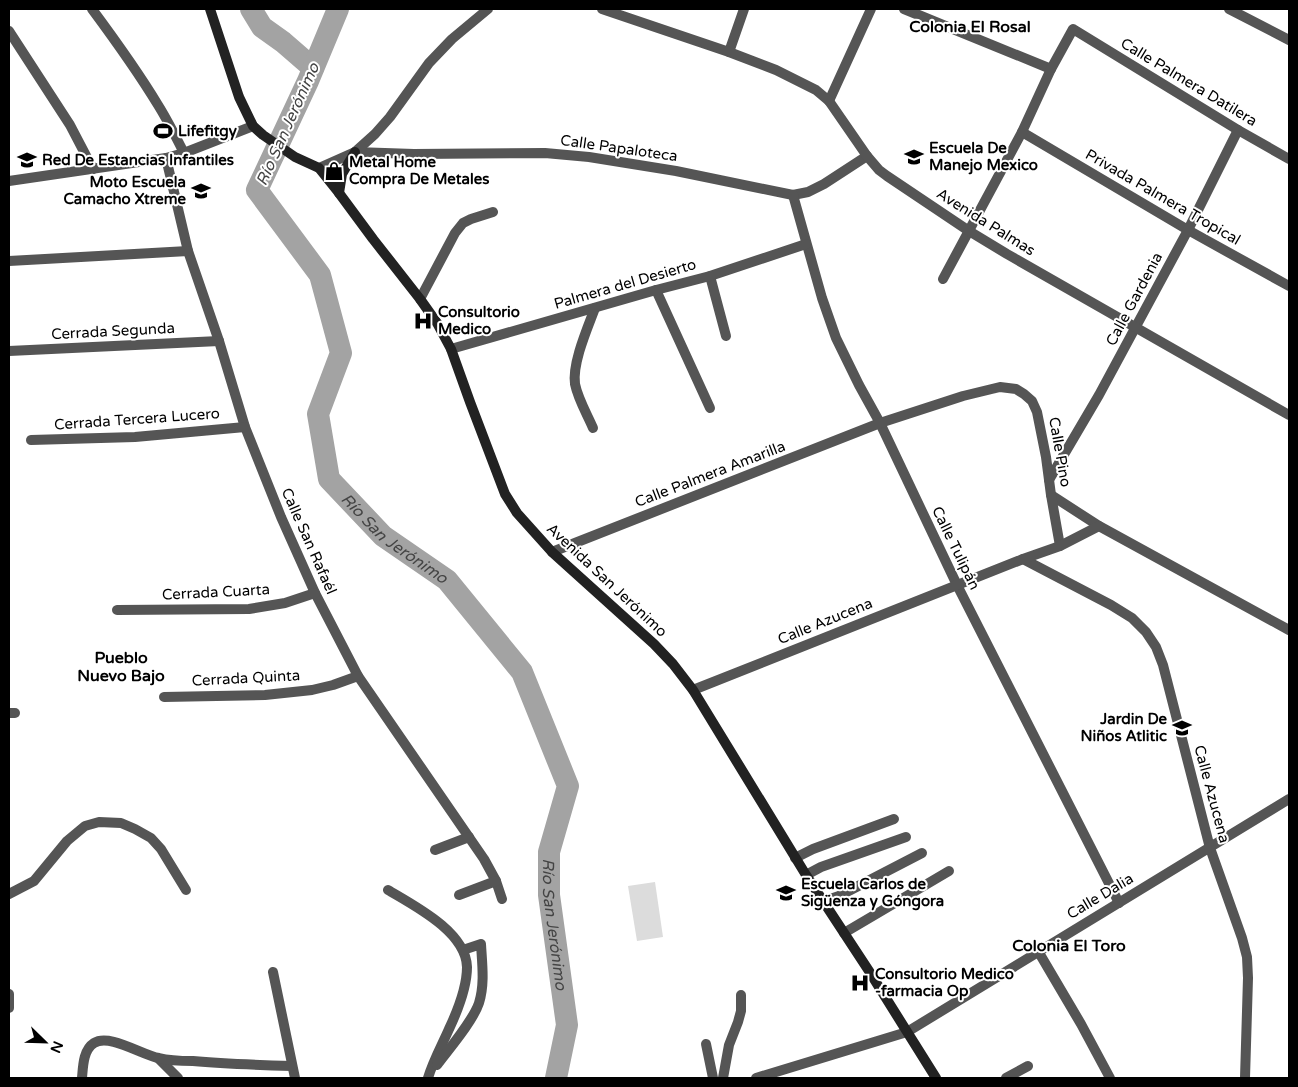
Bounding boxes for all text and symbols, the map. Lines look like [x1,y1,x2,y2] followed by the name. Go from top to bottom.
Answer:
[909,17,1031,37] district label: Colonia El Rosal
[1117,34,1261,130] street label: Calle Palmera Datilera
[252,59,324,189] water label: Río San Jerónimo
[152,120,174,142] sports icon: Lifefitgy
[178,122,237,141] place label: Lifefitgy
[559,131,679,165] street label: Calle Papaloteca
[929,139,1038,175] place label: Escuela De Manejo Mexico
[1082,145,1244,249] street label: Privada Palmera Tropical
[903,146,925,168] school or university icon: Escuela De Manejo Mexico
[16,149,38,171] school or university icon: Red De Estancias Infantiles
[42,151,234,169] place label: Red De Estancias Infantiles
[349,153,489,189] place label: Metal Home Compra De Metales
[323,160,345,182] shop icon: Metal Home Compra De Metales
[63,173,186,208] place label: Moto Escuela Camacho Xtreme
[190,180,212,202] school or university icon: Moto Escuela Camacho Xtreme
[933,184,1039,260] street label: Avenida Palmas
[1102,249,1166,349] street label: Calle Gardenia
[552,255,698,313] street label: Palmera del Desierto
[438,303,520,338] place label: Consultorio Medico
[412,310,434,332] hospital icon: Consultorio Medico
[51,319,175,343] street label: Cerrada Segunda
[54,404,220,434] street label: Cerrada Tercera Lucero
[1045,416,1075,488] street label: Calle Pino
[632,437,788,511] street label: Calle Palmera Amarilla
[277,485,341,597] street label: Calle San Rafaél
[337,489,452,589] water label: Río San Jerónimo
[928,503,984,593] street label: Calle Tulipán
[543,519,671,641] street label: Avenida San Jerónimo
[162,580,270,604] street label: Cerrada Cuarta
[775,594,875,648] street label: Calle Azucena
[77,648,165,686] district label: Pueblo Nuevo Bajo
[191,666,301,690] street label: Cerrada Quinta
[1081,710,1167,745] place label: Jardin De Niños Atlitic
[1171,717,1193,739] school or university icon: Jardin De Niños Atlitic
[1190,743,1234,845] street label: Calle Azucena
[538,858,571,993] water label: Río San Jerónimo
[1064,869,1136,923] street label: Calle Dalia
[801,875,944,911] place label: Escuela Carlos de Sigüenza y Góngora
[775,882,797,904] school or university icon: Escuela Carlos de Sigüenza y Góngora
[1012,936,1126,956] district label: Colonia El Toro
[875,965,1014,1001] place label: Consultorio Medico -farmacia Op
[849,972,871,994] hospital icon: Consultorio Medico -farmacia Op
[20,1017,70,1067] north arrow
[46,1038,67,1055] text: N

